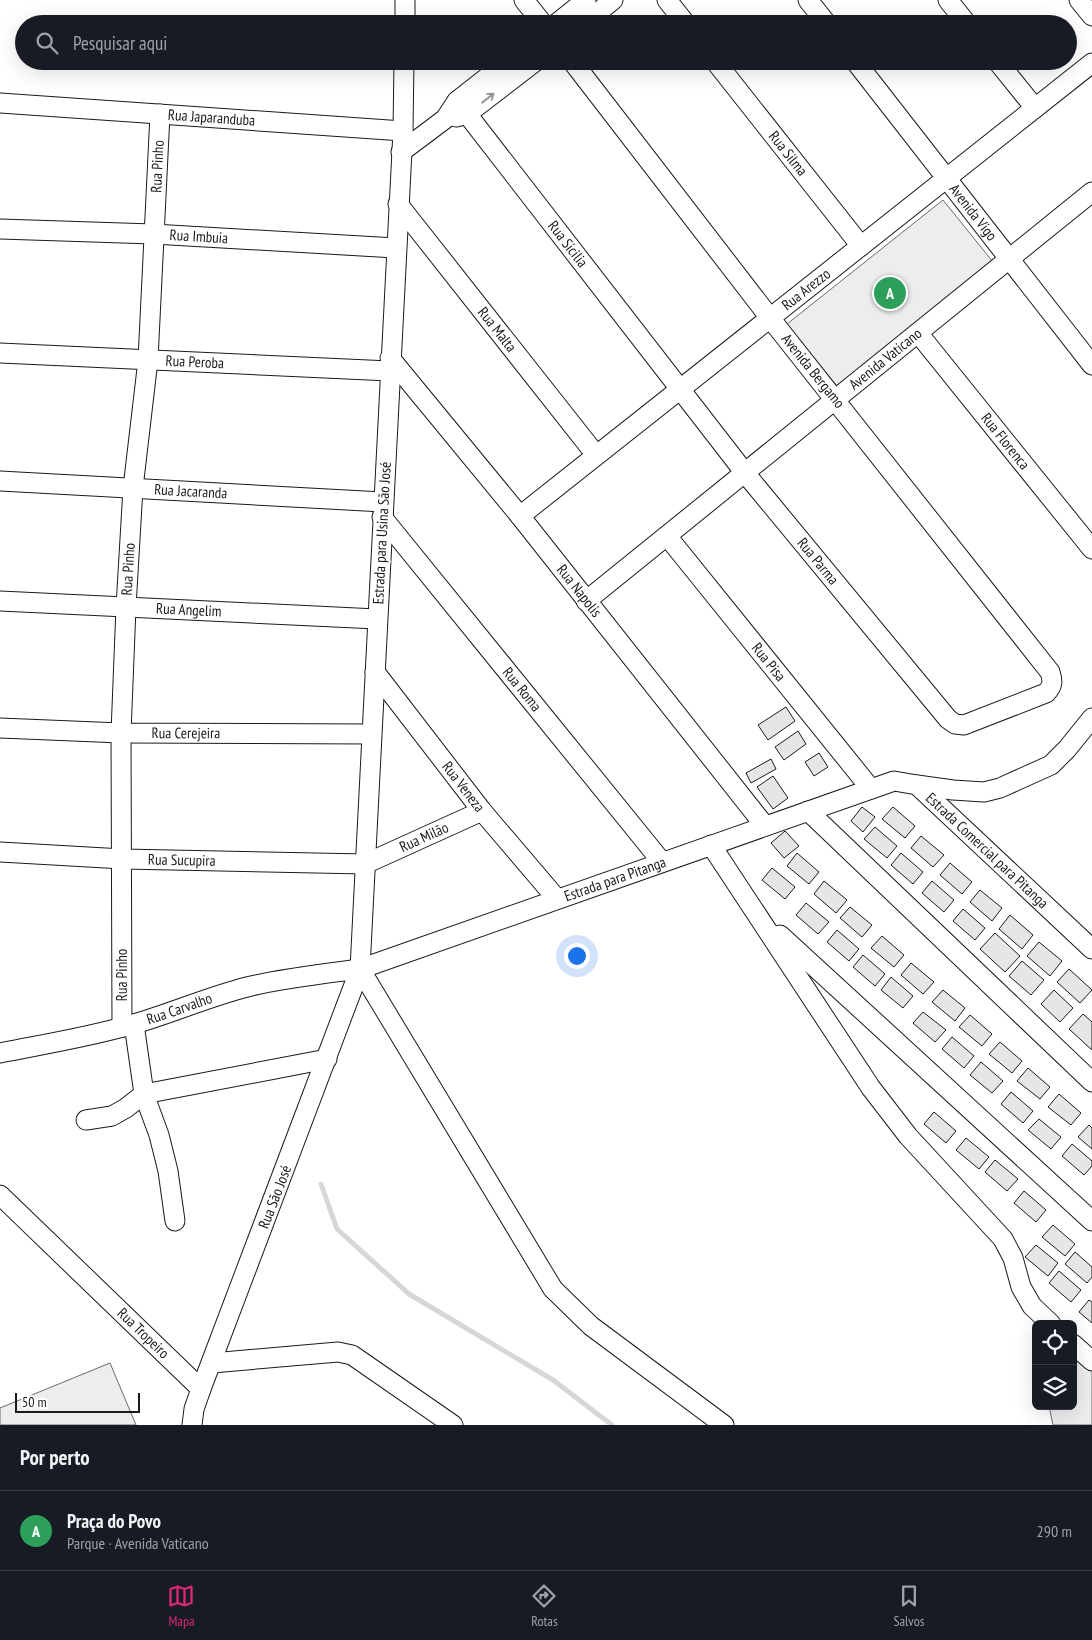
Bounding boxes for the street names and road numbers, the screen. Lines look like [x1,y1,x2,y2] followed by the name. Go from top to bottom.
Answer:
[167,105,256,130] street label: Rua Japaranduba
[765,127,812,180] street label: Rua Silma
[146,140,168,193] street label: Rua Pinho
[945,180,1002,244] street label: Avenida Vigo
[544,217,592,271] street label: Rua Sicilia
[169,225,229,247] street label: Rua Imbuia
[778,264,834,314] street label: Rua Arezzo
[474,303,521,356] street label: Rua Malta
[845,324,925,394] street label: Avenida Vaticano
[778,330,849,412] street label: Avenida Bergamo
[165,351,225,372] street label: Rua Peroba
[977,409,1034,473] street label: Rua Florenca
[368,461,395,605] street label: Estrada para Usina São José
[154,479,228,502] street label: Rua Jacaranda
[793,534,843,588] street label: Rua Parma
[117,542,139,596] street label: Rua Pinho
[553,560,606,621] street label: Rua Napolis
[156,598,222,621] street label: Rua Angelim
[748,639,790,685] street label: Rua Pisa
[499,663,546,715] street label: Rua Roma
[151,723,220,742] street label: Rua Cerejeira
[438,757,489,816] street label: Rua Veneza
[922,788,1053,912] street label: Estrada Comercial para Pitanga
[396,817,451,856] street label: Rua Milão
[148,850,216,870] street label: Rua Sucupira
[561,852,668,905] street label: Estrada para Pitanga
[112,949,131,1001] street label: Rua Pinho
[144,988,214,1029] street label: Rua Carvalho
[254,1162,295,1231] street label: Rua São José
[113,1303,174,1362] street label: Rua Tropeiro

